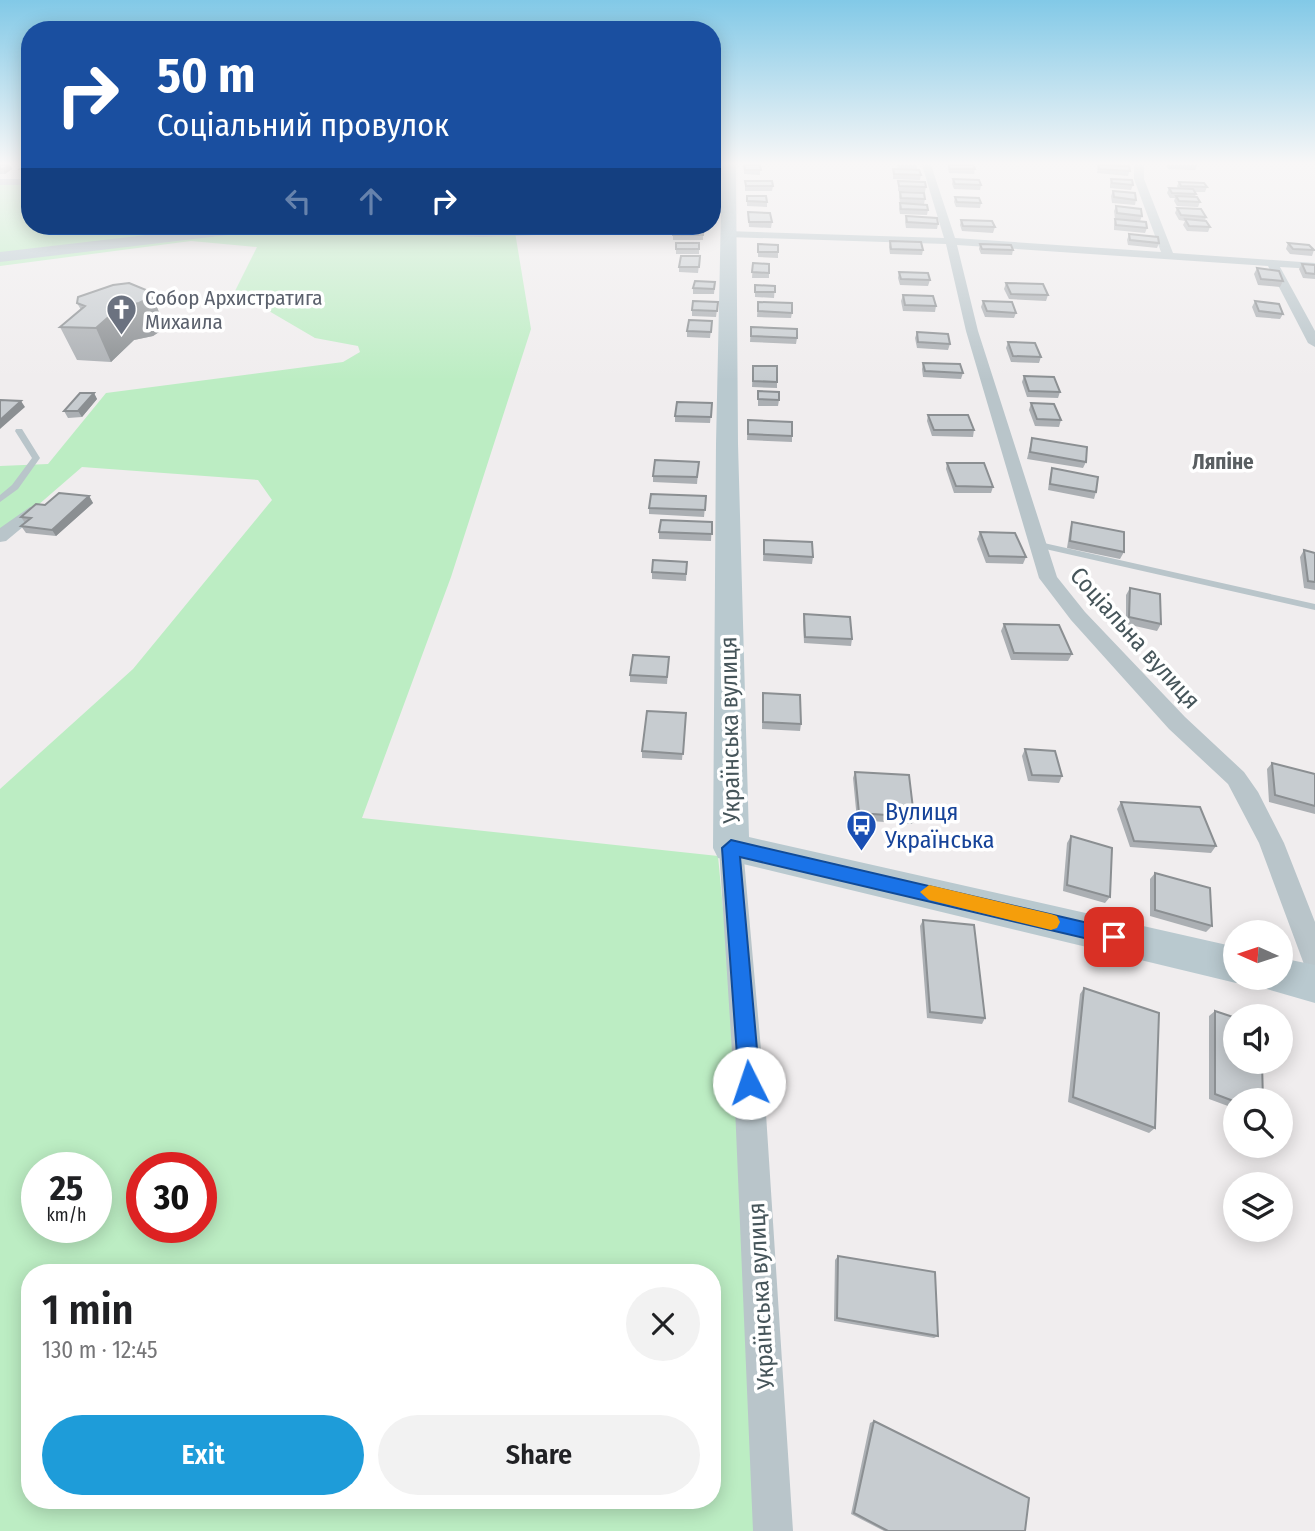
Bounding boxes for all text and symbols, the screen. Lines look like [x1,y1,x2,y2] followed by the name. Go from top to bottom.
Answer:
[157,46,255,105] text: 50 m
[42,49,133,140] icon: right
[157,106,449,144] text: Соціальний провулок
[279,182,317,220] icon: left
[352,182,390,220] icon: ahead
[425,182,463,220] icon: right
[145,285,323,335] place label: Собор Архистратига Михаила
[105,293,139,337] church icon: Собор Архистратига Михаила
[1192,449,1254,475] district label: Ляпіне
[1064,562,1206,714] street label: Соціальна вулиця
[714,636,746,825] street label: Українська вулиця
[884,798,994,854] place label: Вулиця Українська
[845,809,879,853] bus stop icon: Вулиця Українська
[1084,907,1144,967] pin
[1095,918,1133,956] icon: arrive
[1223,920,1293,990] north arrow
[1223,920,1293,1242] map controls
[1223,1004,1293,1074] button: sound
[712,1046,786,1120] position arrow
[1223,1088,1293,1158] button: search
[126,1152,217,1243] speed limit sign: 30
[50,1167,83,1209] text: 25
[1223,1172,1293,1242] button: layers
[742,1202,780,1391] street label: Українська вулиця
[46,1204,87,1226] text: km/h
[42,1285,133,1335] text: 1 min
[626,1287,700,1361] button: close
[42,1336,157,1364] text: 130 m · 12:45
[42,1415,364,1495] button: Exit
[378,1415,700,1495] button: Share

